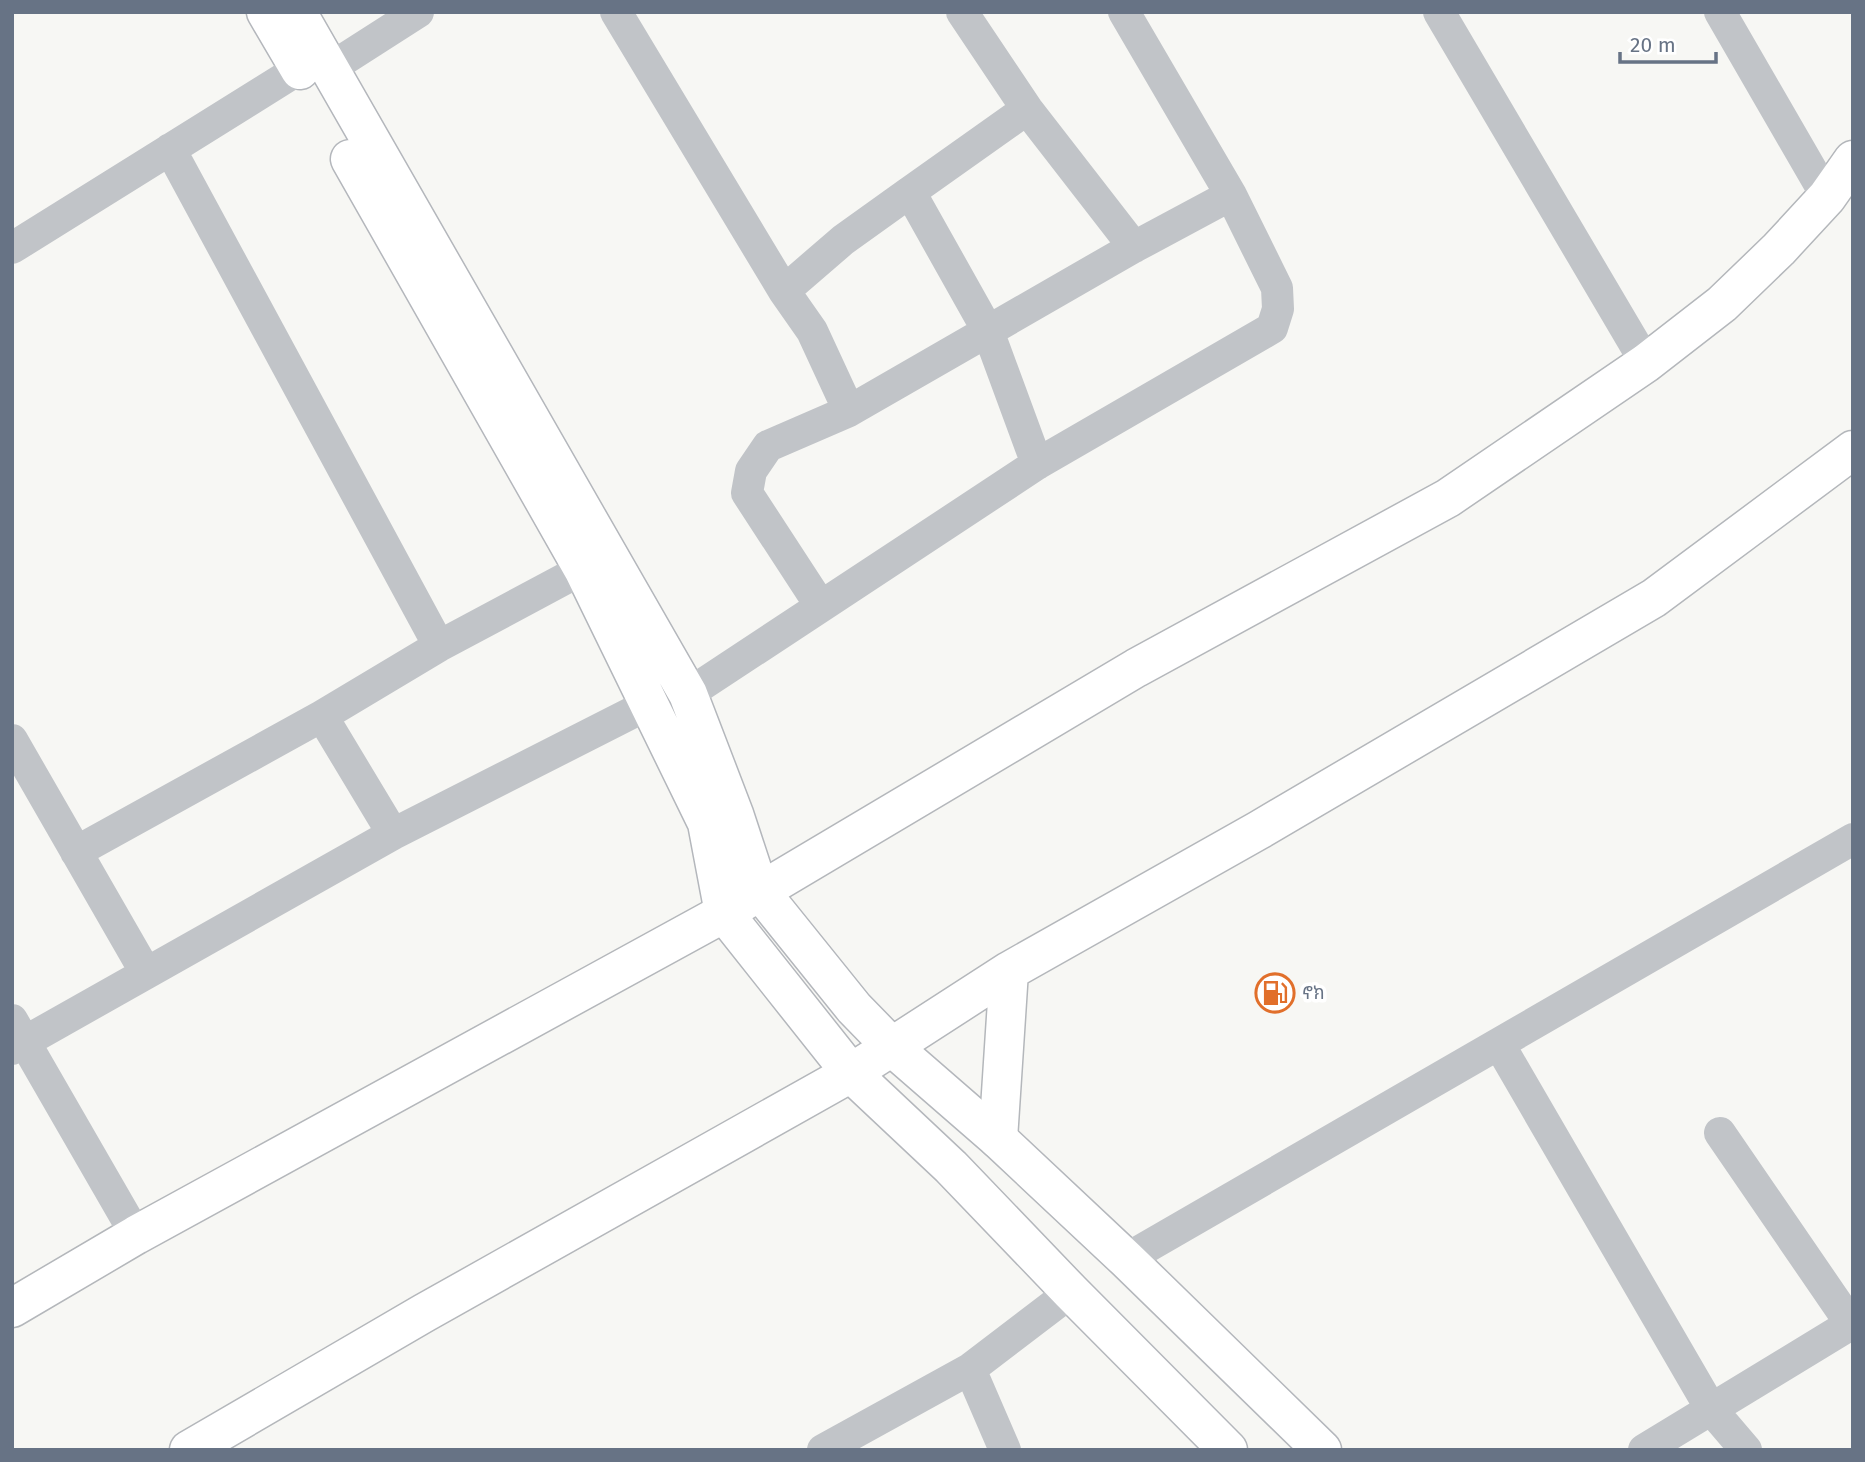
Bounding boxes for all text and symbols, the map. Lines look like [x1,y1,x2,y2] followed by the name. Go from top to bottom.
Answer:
[1620,21,1716,65] scale bar
[1630,32,1676,58] text: 20 m
[1254,972,1296,1014] fuel station icon: ኖክ
[1302,982,1325,1004] place label: ኖክ

